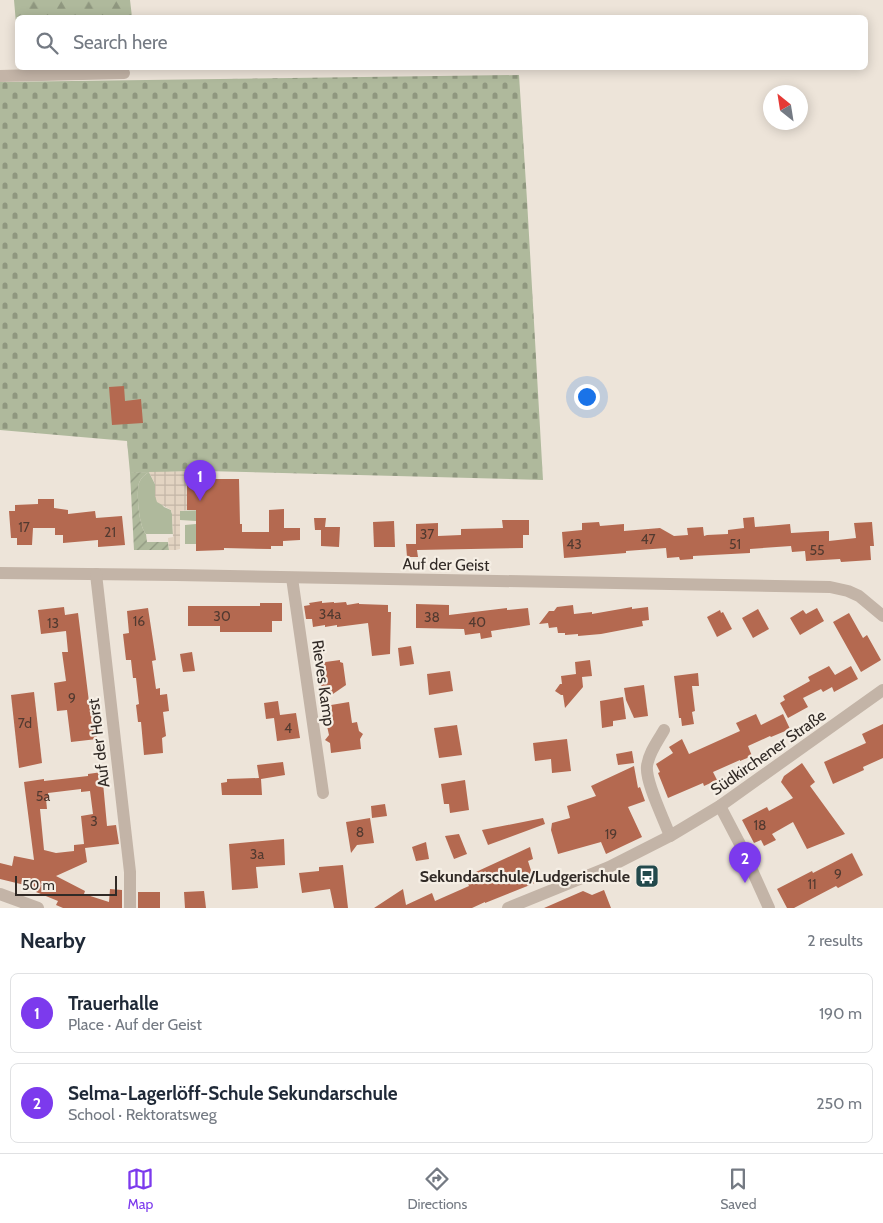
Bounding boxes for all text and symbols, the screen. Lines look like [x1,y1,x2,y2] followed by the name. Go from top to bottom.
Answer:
[15,15,868,70] search box
[33,29,61,57] icon: search
[73,31,167,54] text: Search here
[763,85,808,130] north arrow
[574,384,600,410] your location
[184,460,216,501] pin: 1
[18,518,30,536] house number: 17
[104,523,116,541] house number: 21
[420,525,434,543] house number: 37
[640,530,656,548] house number: 47
[566,535,582,553] house number: 43
[729,535,741,553] house number: 51
[809,541,825,559] house number: 55
[402,554,490,575] street label: Auf der Geist
[319,605,341,623] house number: 34a
[213,607,231,625] house number: 30
[424,608,440,626] house number: 38
[133,612,145,630] house number: 16
[468,613,486,631] house number: 40
[47,614,59,632] house number: 13
[308,639,339,727] street label: Rieves Kamp
[68,689,76,707] house number: 9
[84,697,113,789] street label: Auf der Horst
[707,706,830,799] street label: Südkirchener Straße
[18,714,32,732] house number: 7d
[284,719,292,737] house number: 4
[36,787,50,805] house number: 5a
[90,812,98,830] house number: 3
[753,816,767,834] house number: 18
[356,823,364,841] house number: 8
[605,825,617,843] house number: 19
[729,842,761,883] pin: 2
[250,845,264,863] house number: 3a
[634,863,660,889] bus stop icon: Sekundarschule/Ludgerischule
[834,865,842,883] house number: 9
[420,867,630,886] place label: Sekundarschule/Ludgerischule
[15,873,118,896] scale bar
[807,875,817,893] house number: 11
[22,876,55,894] text: 50 m
[20,928,86,953] text: Nearby
[807,931,863,950] text: 2 results
[68,992,159,1015] text: Trauerhalle
[34,1004,40,1023] text: 1
[819,1004,862,1023] text: 190 m
[68,1015,202,1034] text: Place · Auf der Geist
[68,1082,398,1105] text: Selma-Lagerlöff-Schule Sekundarschule
[33,1094,41,1113] text: 2
[816,1094,862,1113] text: 250 m
[68,1105,217,1124] text: School · Rektoratsweg
[126,1165,154,1213] tab: Map
[407,1165,467,1213] tab: Directions
[720,1165,757,1213] tab: Saved

